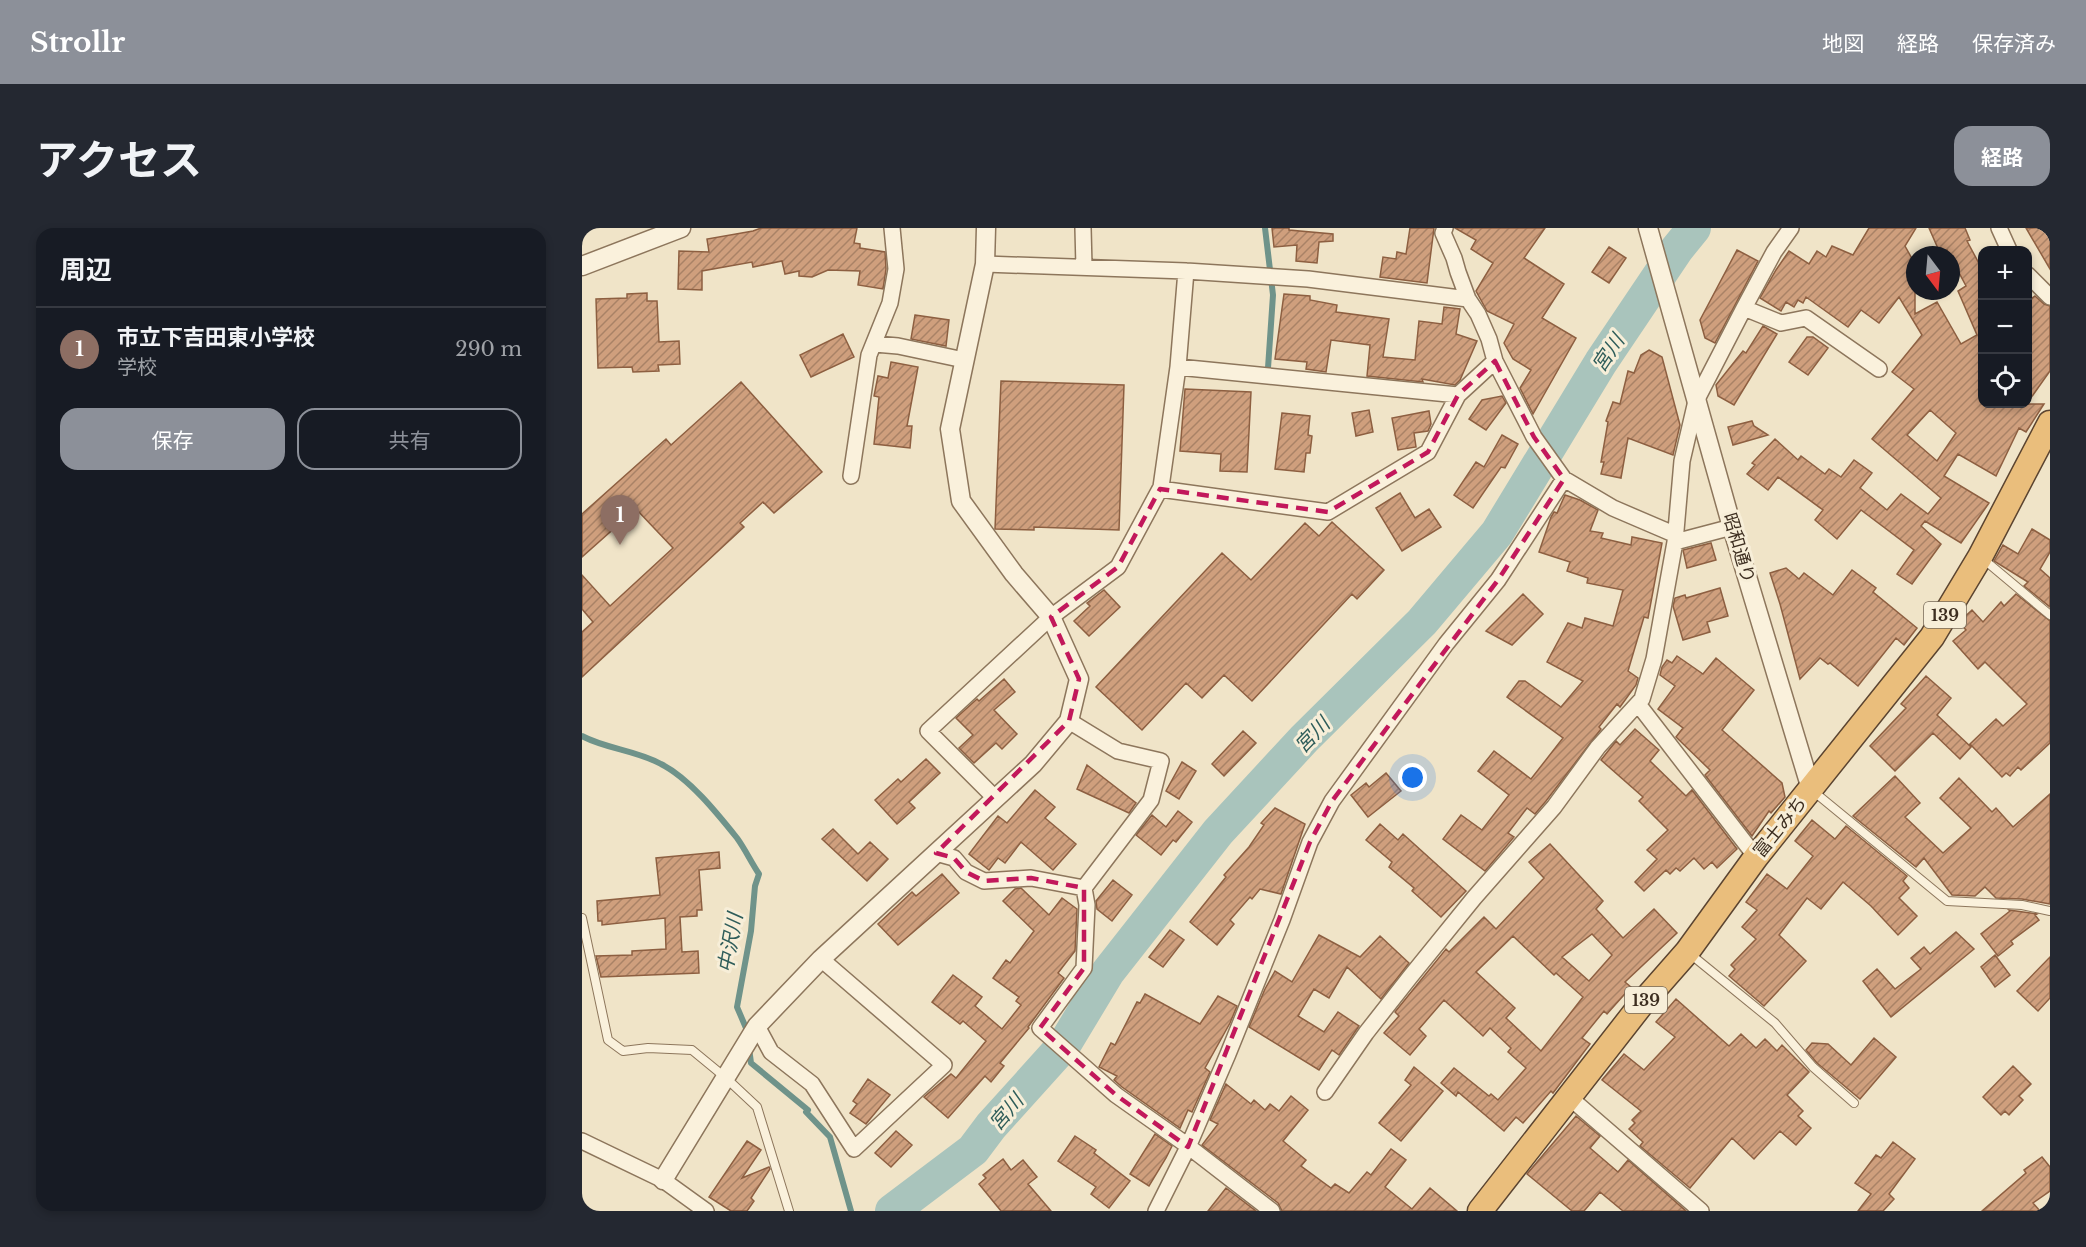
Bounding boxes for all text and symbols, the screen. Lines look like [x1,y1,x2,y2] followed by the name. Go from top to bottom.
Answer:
[30,25,125,60] text: Strollr
[1822,31,1864,57] text: 地図
[1897,31,1939,57] text: 経路
[1972,31,2056,57] text: 保存済み
[1954,126,2050,186] button: 経路
[36,134,202,186] text: アクセス
[1906,246,1960,300] north arrow
[1978,246,2032,408] map controls
[1978,246,2032,300] button: +
[60,254,112,286] text: 周辺
[1978,300,2032,354] button: −
[117,324,315,351] text: 市立下吉田東小学校
[1587,328,1630,376] water label: 宮川
[75,337,84,361] text: 1
[455,337,522,361] text: 290 m
[1978,354,2032,408] button: locate
[117,355,157,379] text: 学校
[60,408,285,470] button: 保存
[297,408,522,470] button: 共有
[600,496,639,545] pin: 1
[1719,510,1759,586] street label: 昭和通り
[1924,602,1966,628] road number: 139
[1289,711,1336,758] water label: 宮川
[1398,763,1427,792] your location
[1749,792,1811,862] street label: 富士みち
[713,909,747,975] water label: 中沢川
[1625,987,1667,1013] road number: 139
[984,1088,1029,1135] water label: 宮川

